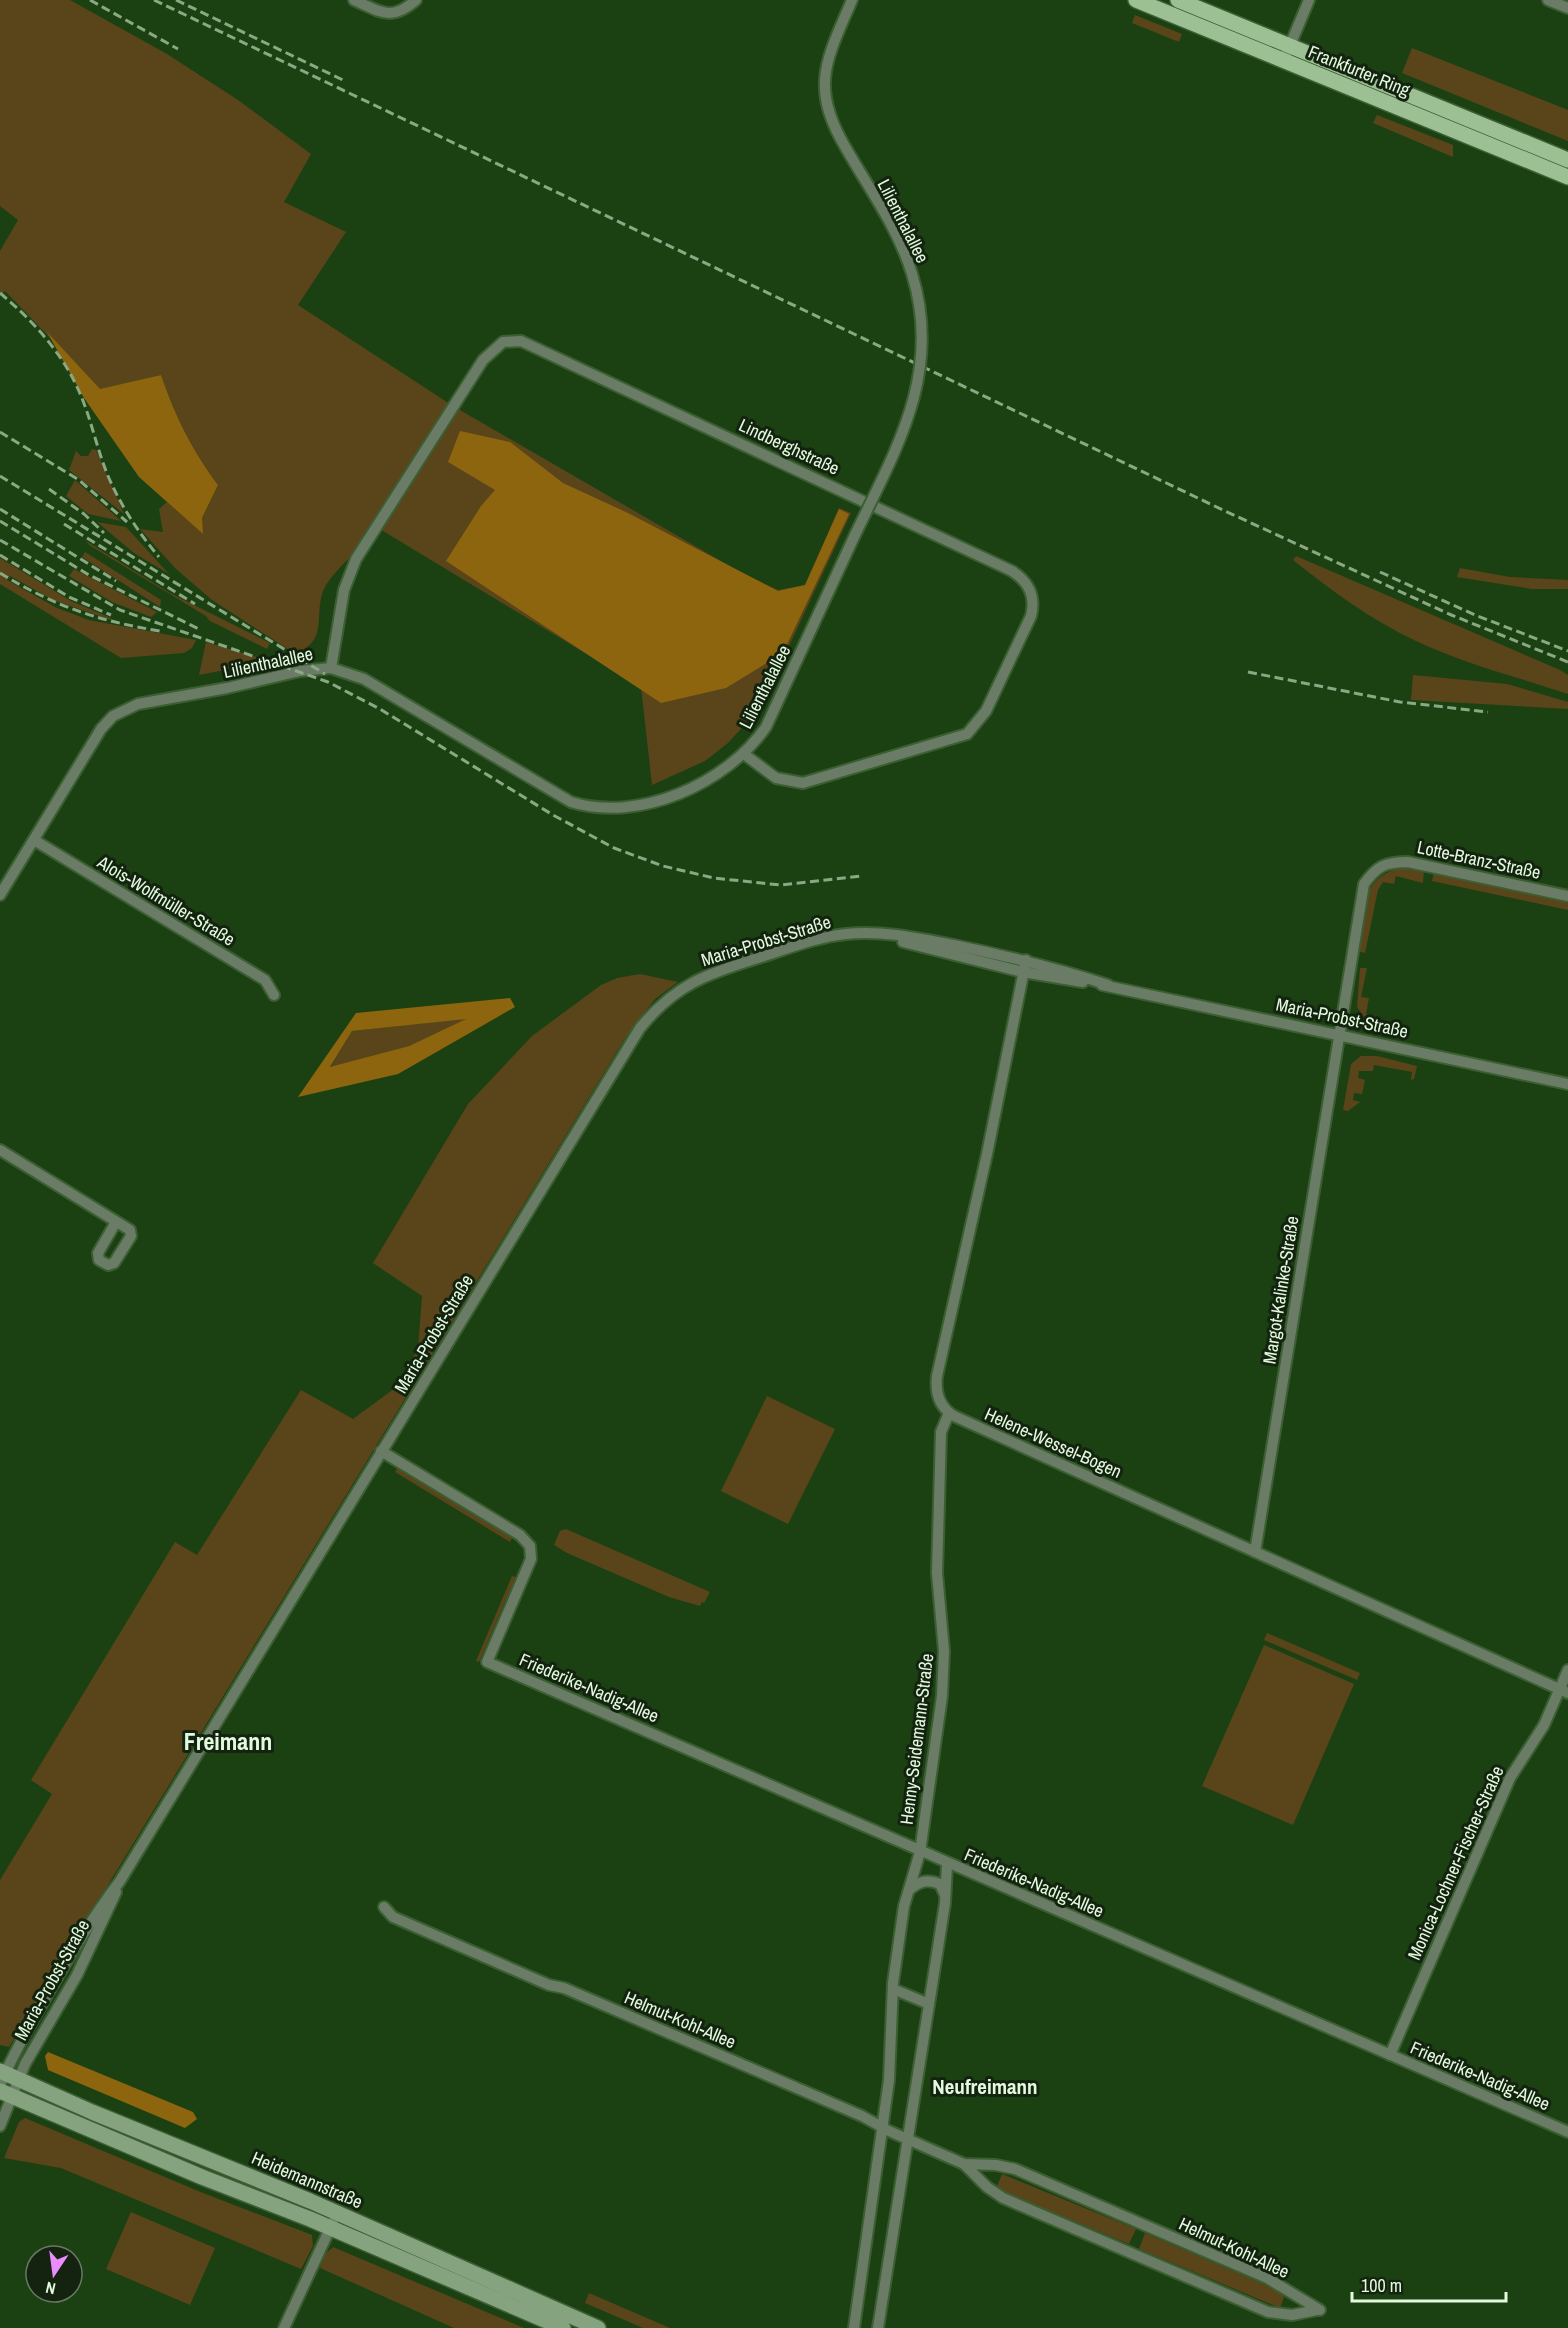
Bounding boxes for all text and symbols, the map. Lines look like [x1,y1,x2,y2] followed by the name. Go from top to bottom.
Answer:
[1305,39,1414,103] street label: Frankfurter Ring
[872,175,935,267] street label: Lilienthalallee
[735,412,844,481] street label: Lindberghstraße
[221,641,315,684] street label: Lilienthalallee
[733,641,796,733] street label: Lilienthalallee
[1415,834,1543,885] street label: Lotte-Branz-Straße
[92,849,240,952] street label: Alois-Wolfmüller-Straße
[698,909,834,972] street label: Maria-Probst-Straße
[1274,991,1410,1044] street label: Maria-Probst-Straße
[1256,1214,1305,1366] street label: Margot-Kalinke-Straße
[388,1270,479,1398] street label: Maria-Probst-Straße
[981,1401,1126,1484] street label: Helene-Wessel-Bogen
[516,1647,663,1728] street label: Friederike-Nadig-Allee
[894,1652,939,1826] street label: Henny-Seidemann-Straße
[184,1725,272,1757] district label: Freimann
[1401,1762,1510,1964] street label: Monica-Lochner-Fischer-Straße
[961,1842,1108,1923] street label: Friederike-Nadig-Allee
[8,1915,95,2045] street label: Maria-Probst-Straße
[621,1985,740,2054] street label: Helmut-Kohl-Allee
[1407,2035,1554,2116] street label: Friederike-Nadig-Allee
[932,2072,1038,2101] district label: Neufreimann
[248,2145,366,2214] street label: Heidemannstraße
[1175,2211,1293,2284] street label: Helmut-Kohl-Allee
[24,2244,84,2304] north arrow
[1352,2265,1506,2303] scale bar
[1361,2273,1402,2298] text: 100 m
[44,2277,58,2300] text: N

